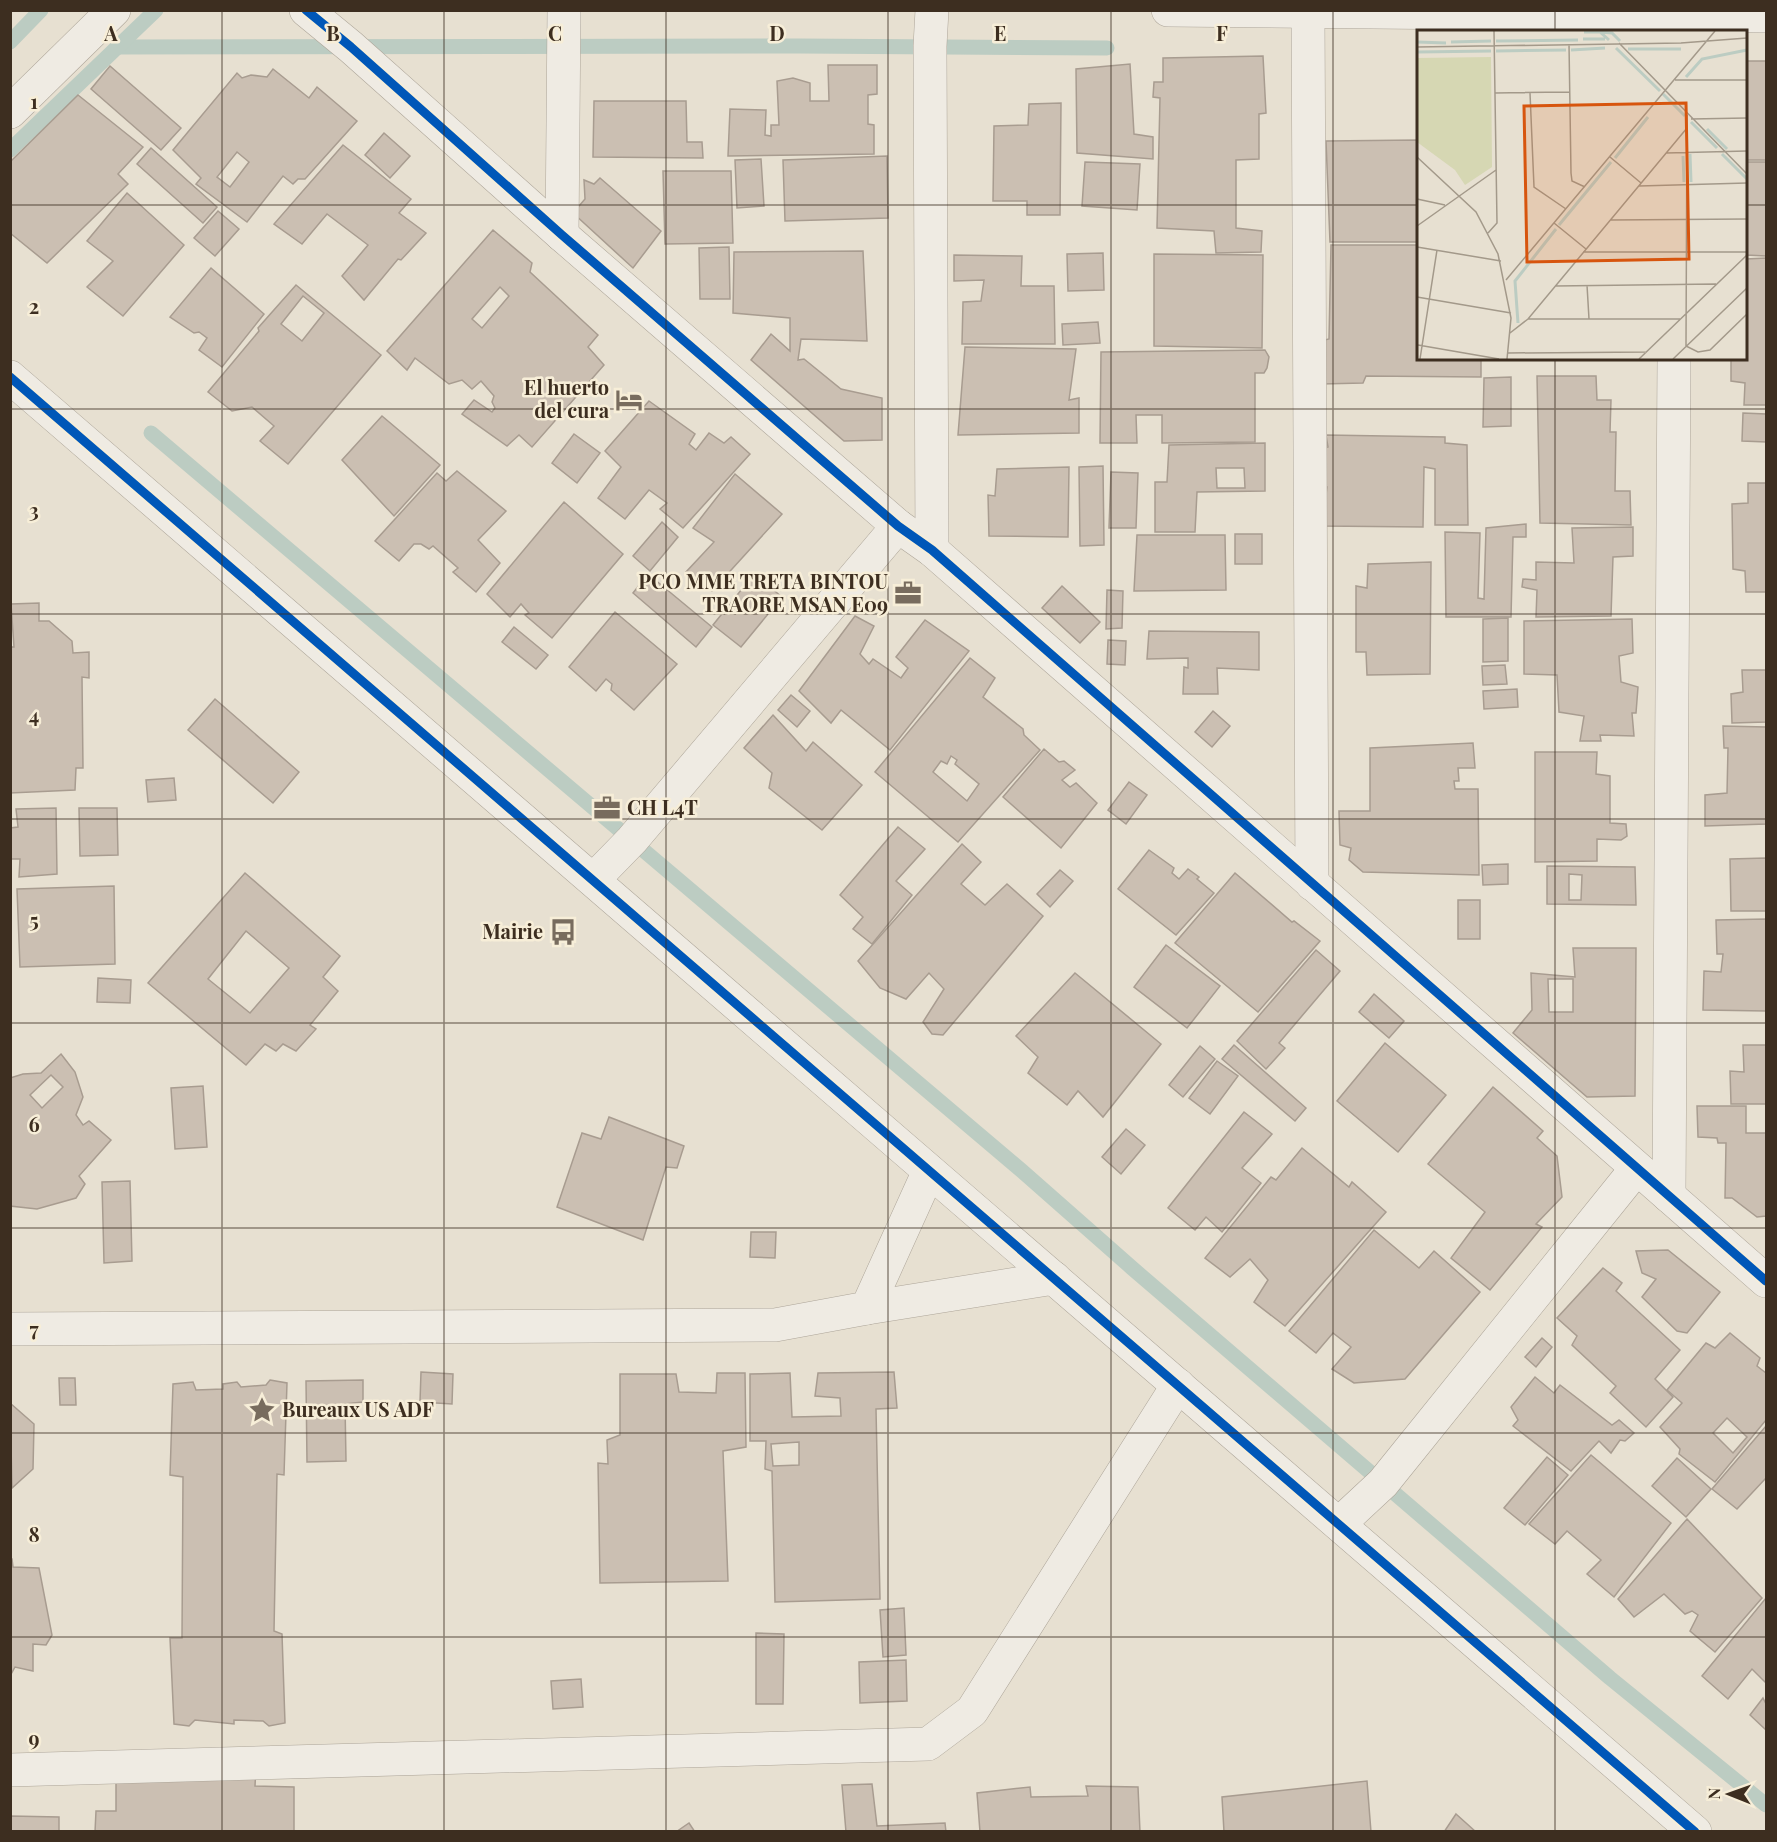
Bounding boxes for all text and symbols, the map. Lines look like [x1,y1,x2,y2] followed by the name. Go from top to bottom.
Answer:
[103,19,118,46] text: A
[326,19,340,46] text: B
[548,19,562,46] text: C
[769,19,785,46] text: D
[994,19,1006,46] text: E
[1216,19,1228,46] text: F
[1417,30,1747,360] inset map
[30,87,38,114] text: 1
[29,292,39,319] text: 2
[524,373,610,423] place label: El huerto del cura
[614,385,644,415] hotel icon: El huerto del cura
[29,496,39,523] text: 3
[638,567,888,617] place label: PCO MME TRETA BINTOU TRAORE MSAN E09
[893,578,923,608] office icon: PCO MME TRETA BINTOU TRAORE MSAN E09
[29,701,39,728] text: 4
[592,793,622,823] office icon: CH L4T
[627,793,698,820] place label: CH L4T
[29,906,39,933] text: 5
[482,917,543,944] place label: Mairie
[548,917,578,947] bus stop icon: Mairie
[28,1110,40,1137] text: 6
[29,1315,39,1342] text: 7
[247,1395,277,1425] place icon: Bureaux US ADF
[282,1395,434,1422] place label: Bureaux US ADF
[28,1520,40,1547] text: 8
[28,1724,40,1751] text: 9
[1699,1764,1759,1824] north arrow
[1703,1787,1724,1800] text: N

